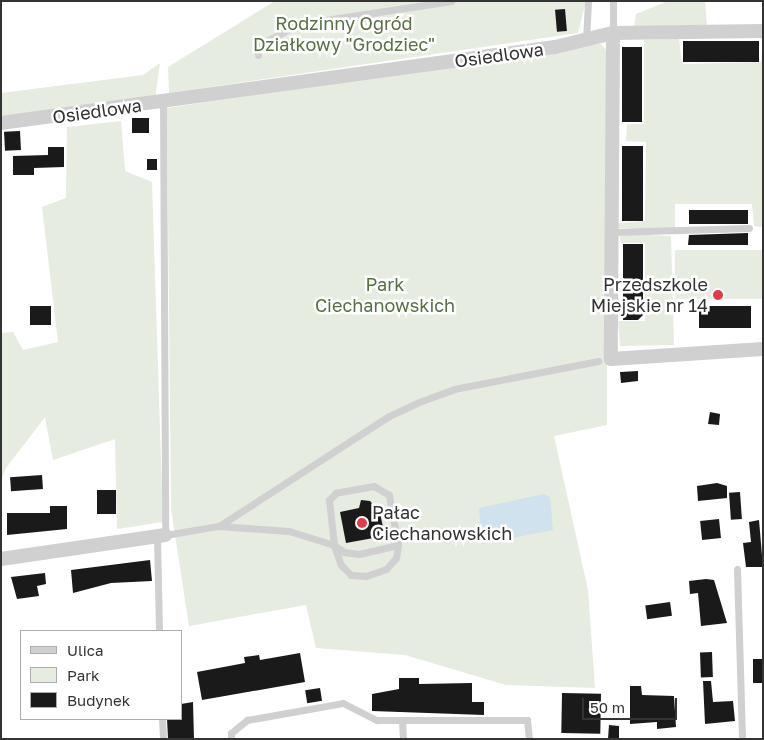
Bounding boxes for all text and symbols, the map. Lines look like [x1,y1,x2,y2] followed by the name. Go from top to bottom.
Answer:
[253,13,435,56] park label: Rodzinny Ogród Działkowy "Grodziec"
[453,38,545,72] street label: Osiedlowa
[51,94,143,128] street label: Osiedlowa
[315,274,455,316] park label: Park Ciechanowskich
[591,274,708,316] place label: Przedszkole Miejskie nr 14
[712,289,724,301] marker: Przedszkole Miejskie nr 14
[372,502,512,544] place label: Pałac Ciechanowskich
[356,517,368,529] marker: Pałac Ciechanowskich
[20,630,182,720] legend
[67,641,103,659] text: Ulica
[67,666,99,684] text: Park
[584,688,679,720] scale bar
[67,691,130,709] text: Budynek
[590,698,625,716] text: 50 m

